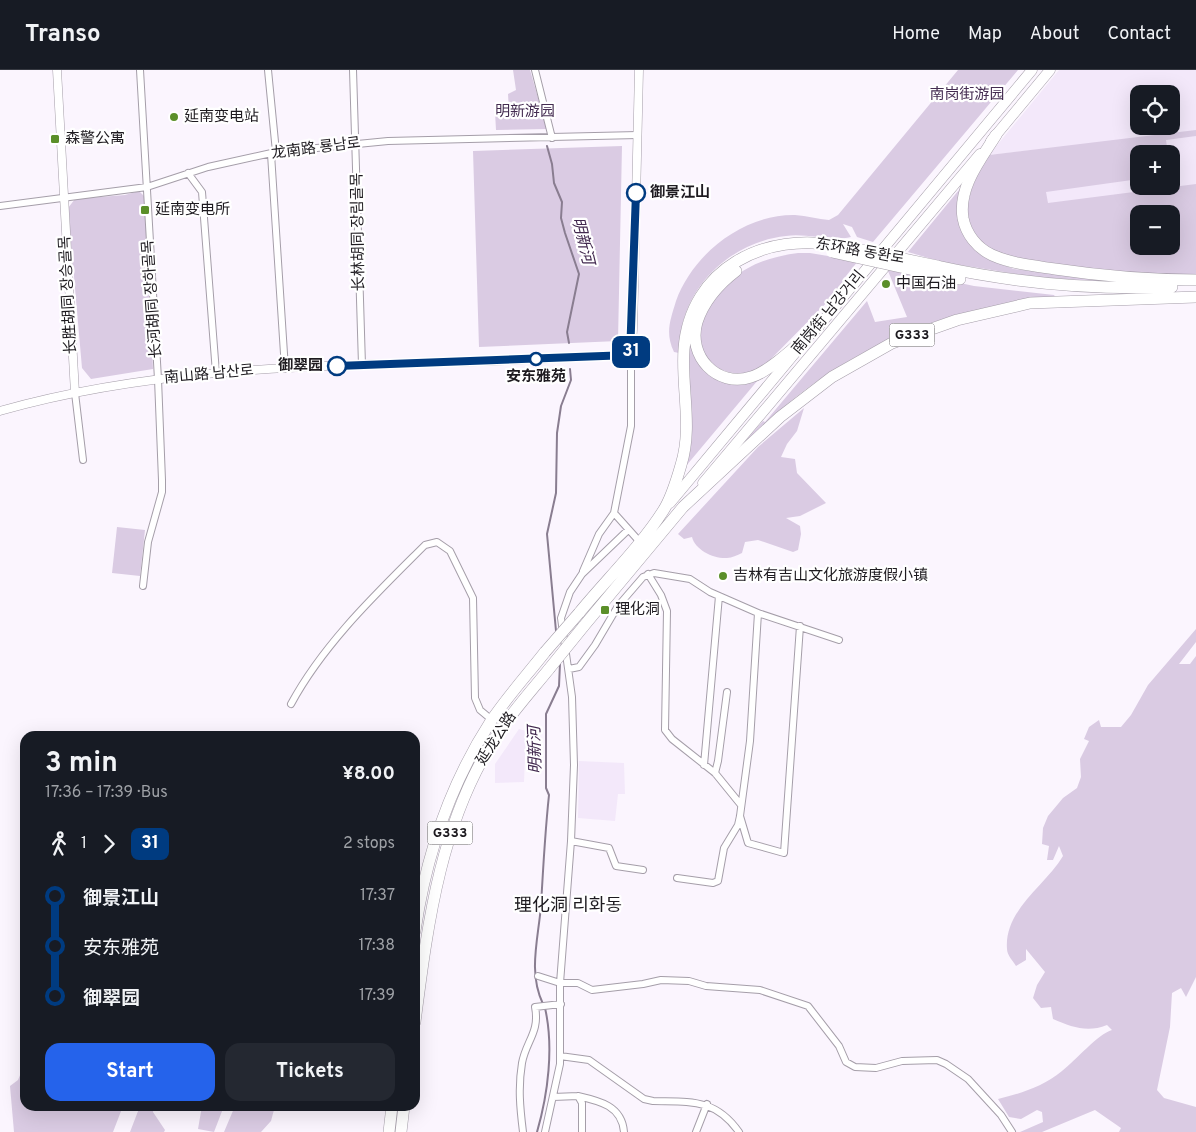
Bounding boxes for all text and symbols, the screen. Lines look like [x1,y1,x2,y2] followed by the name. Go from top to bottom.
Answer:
[25,20,101,50] text: Transo
[892,23,940,46] text: Home
[968,23,1002,46] text: Map
[1030,23,1079,46] text: About
[1107,23,1171,46] text: Contact
[1130,85,1180,255] map controls
[1130,85,1180,135] button: locate
[929,86,1005,105] park label: 南岗街游园
[495,103,555,122] park label: 明新游园
[184,108,259,127] place label: 延南变电站
[168,111,180,123] marker: 延南变电站
[65,130,125,149] place label: 森警公寓
[49,133,61,145] marker: 森警公寓
[270,133,362,164] street label: 龙南路 룡남로
[1130,145,1180,195] button: +
[348,172,370,292] street label: 长林胡同 장림골목
[626,183,646,203] marker: 御景江山
[650,184,710,203] place label: 御景江山
[155,201,230,220] place label: 延南变电所
[139,204,151,216] marker: 延南变电所
[1130,205,1180,255] button: −
[566,215,598,270] water label: 明新河
[814,234,906,269] street label: 东环路 동환로
[56,235,82,355] street label: 长胜胡同 장승골목
[139,239,167,359] street label: 长河胡同 장하골목
[788,267,870,359] street label: 南岗街 남강거리
[896,275,956,294] place label: 中国石油
[880,278,892,290] marker: 中国石油
[890,324,934,346] road number: G333
[608,336,654,368] line badge: 31
[622,340,640,363] text: 31
[529,352,543,366] marker: 安东雅苑
[327,356,347,376] marker: 御翠园
[278,357,323,376] place label: 御翠园
[163,362,255,388] street label: 南山路 남산로
[506,368,566,387] place label: 安东雅苑
[733,566,928,586] place label: 吉林有吉山文化旅游度假小镇
[717,570,729,582] marker: 吉林有吉山文化旅游度假小镇
[615,600,660,620] place label: 理化洞
[599,604,611,616] marker: 理化洞
[472,708,521,769] street label: 延龙公路
[525,723,547,774] water label: 明新河
[45,746,118,782] text: 3 min
[342,762,395,786] text: ¥8.00
[45,783,168,803] text: 17:36 – 17:39 · Bus
[428,821,472,844] road number: G333
[45,830,73,858] icon: walk
[95,830,123,858] icon: forward
[141,832,159,855] text: 31
[81,834,87,854] text: 1
[343,834,395,854] text: 2 stops
[360,886,395,906] text: 17:37
[83,887,159,911] text: 御景江山
[514,895,622,918] district label: 理化洞 리화동
[358,936,395,956] text: 17:38
[83,937,159,961] text: 安东雅苑
[359,986,395,1006] text: 17:39
[83,987,140,1011] text: 御翠园
[45,1043,215,1101] button: Start
[225,1043,395,1101] button: Tickets

